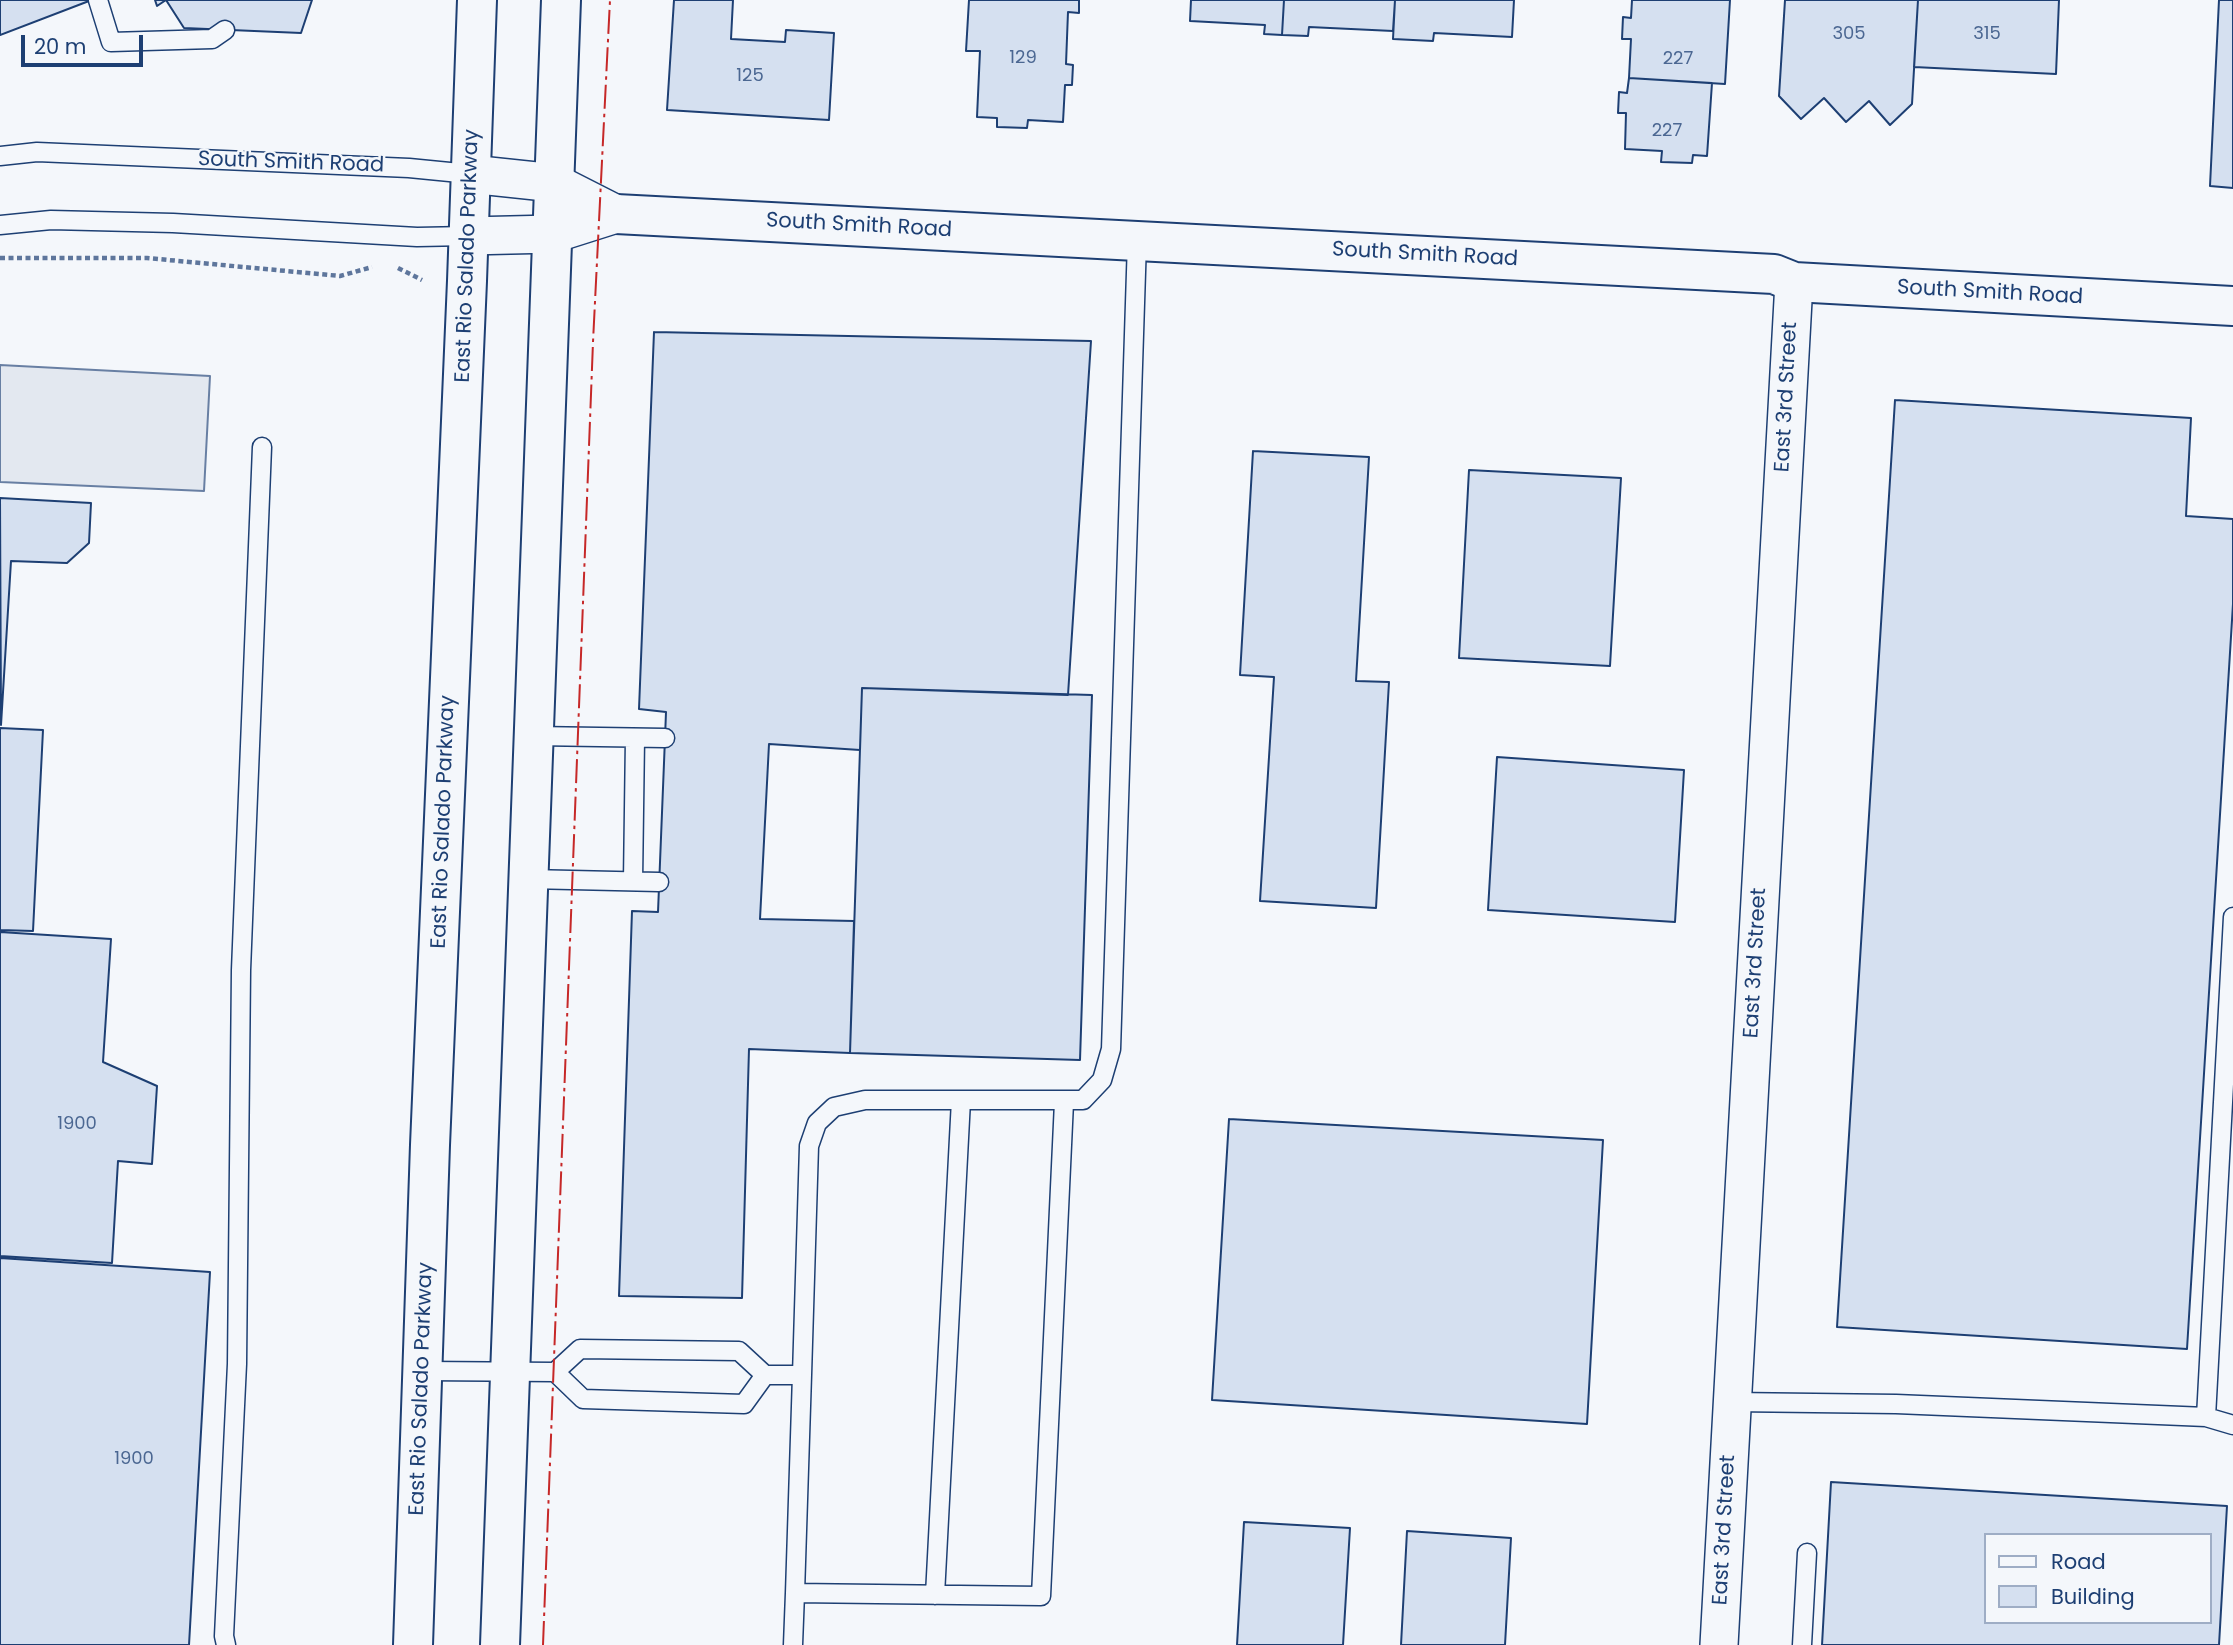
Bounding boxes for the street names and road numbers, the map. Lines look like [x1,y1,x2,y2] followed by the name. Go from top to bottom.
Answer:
[451,129,485,383] street label: East Rio Salado Parkway
[197,147,385,179] street label: South Smith Road
[765,209,953,243] street label: South Smith Road
[1331,238,1519,272] street label: South Smith Road
[1896,276,2084,310] street label: South Smith Road
[1770,321,1804,473] street label: East 3rd Street
[427,695,461,949] street label: East Rio Salado Parkway
[1739,887,1773,1039] street label: East 3rd Street
[405,1262,439,1516] street label: East Rio Salado Parkway
[1708,1454,1742,1606] street label: East 3rd Street

